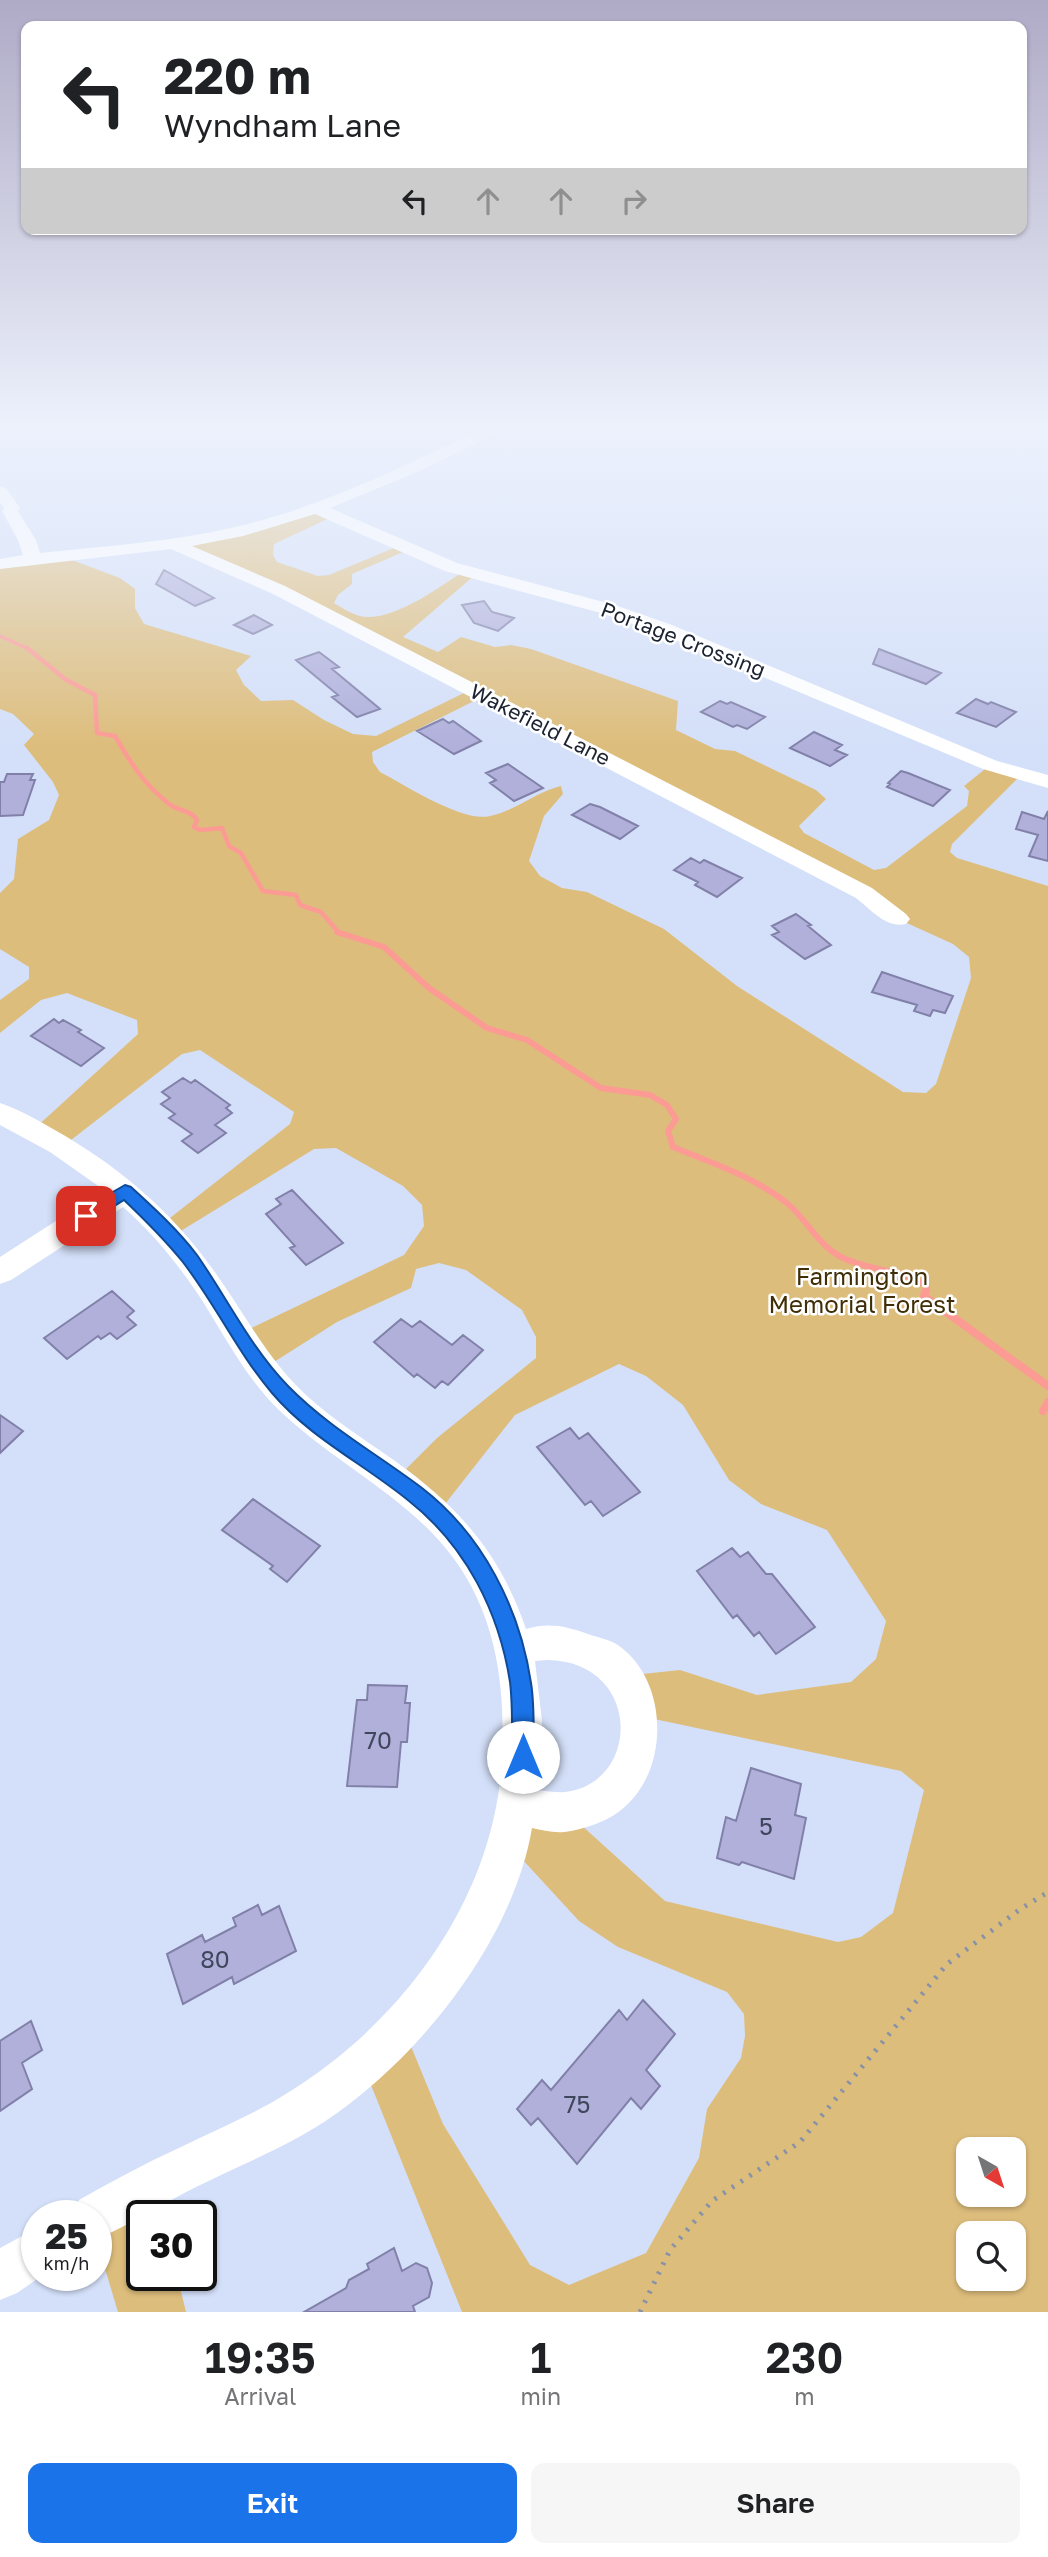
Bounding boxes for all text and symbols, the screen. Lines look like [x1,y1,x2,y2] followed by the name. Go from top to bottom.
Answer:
[164,46,311,105] text: 220 m
[49,49,140,140] icon: left
[164,106,401,144] text: Wyndham Lane
[396,182,434,220] icon: left
[469,182,507,220] icon: ahead
[542,182,580,220] icon: ahead
[615,182,653,220] icon: right
[597,596,769,682] street label: Portage Crossing
[466,678,615,771] street label: Wakefield Lane
[56,1186,116,1246] pin
[67,1197,105,1235] icon: arrive
[768,1261,956,1318] park label: Farmington Memorial Forest
[486,1720,560,1794] position arrow
[364,1725,392,1754] house number: 70
[759,1811,773,1840] house number: 5
[200,1944,230,1973] house number: 80
[564,2089,590,2118] house number: 75
[956,2137,1026,2207] north arrow
[956,2137,1026,2291] map controls
[126,2200,217,2291] speed limit sign: 30
[45,2215,88,2257] text: 25
[956,2221,1026,2291] button: search
[44,2252,89,2274] text: km/h
[205,2332,316,2382] text: 19:35
[530,2332,551,2382] text: 1
[766,2332,843,2382] text: 230
[224,2382,296,2410] text: Arrival
[520,2382,561,2410] text: min
[794,2382,815,2410] text: m
[28,2463,517,2543] button: Exit
[531,2463,1020,2543] button: Share

